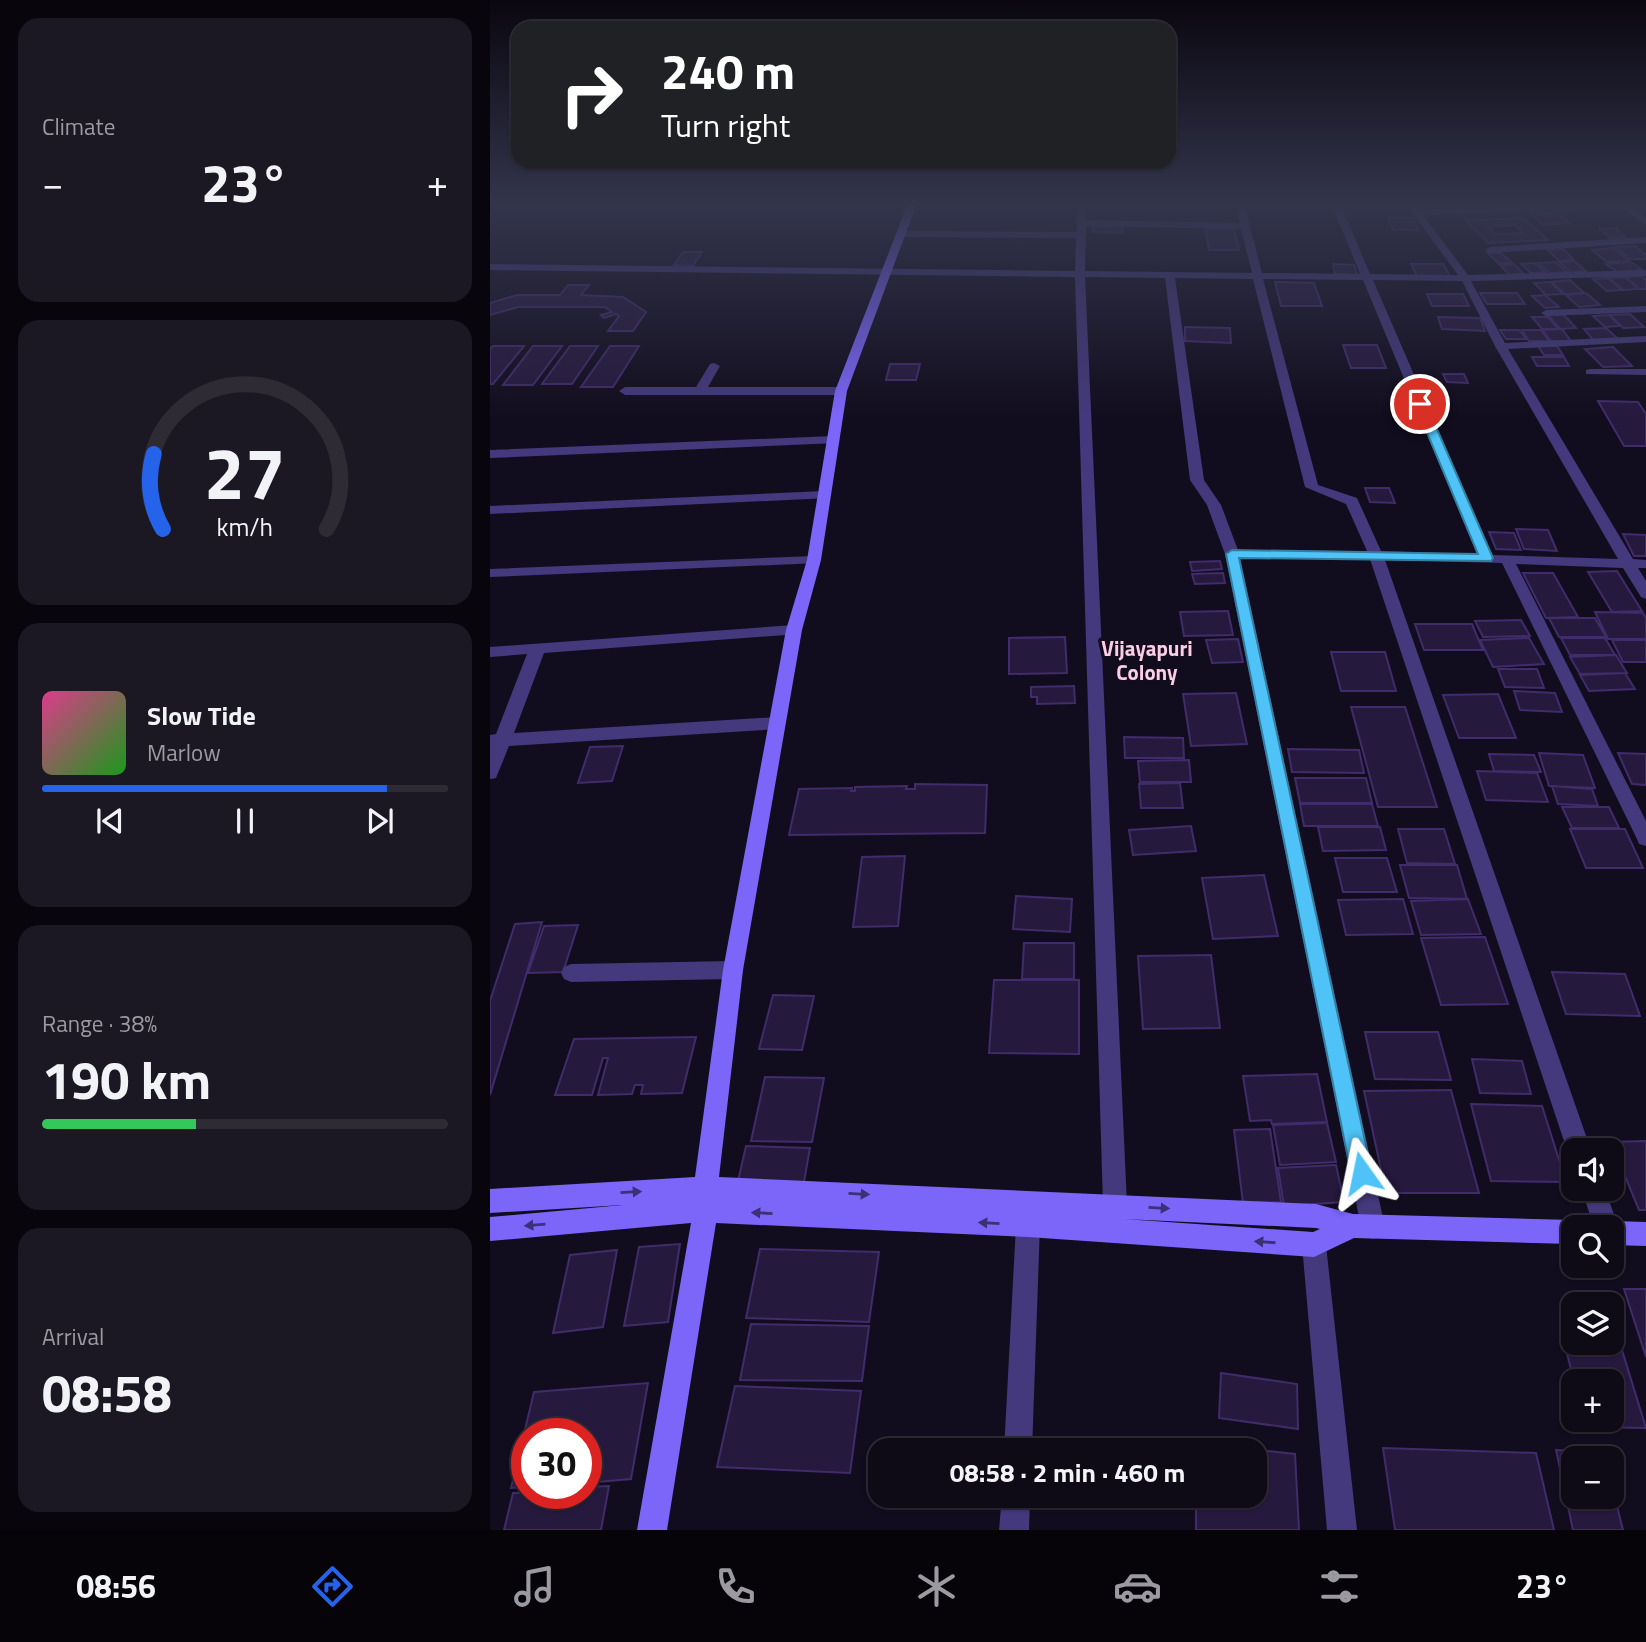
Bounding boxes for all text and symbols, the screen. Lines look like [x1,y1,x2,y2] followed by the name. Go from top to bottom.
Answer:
[661,33,795,108] text: 240 m
[546,49,637,140] icon: right
[661,101,790,149] text: Turn right
[42,109,115,144] text: Climate
[201,143,289,222] text: 23°
[42,154,63,212] text: −
[427,154,448,212] text: +
[1390,374,1450,434] pin
[1401,385,1439,423] icon: arrive
[204,417,286,527] text: 27
[217,507,273,545] text: km/h
[1101,632,1193,688] district label: Vijayapuri Colony
[147,696,256,735] text: Slow Tide
[147,735,221,770] text: Marlow
[91,802,129,840] icon: previous
[226,802,264,840] icon: pause
[361,802,399,840] icon: next
[42,1006,157,1041] text: Range · 38%
[42,1040,211,1119] text: 190 km
[1325,1136,1399,1210] position arrow
[1561,1138,1624,1509] map controls
[1561,1138,1624,1201] button: sound
[621,1186,643,1197] one-way arrow
[848,1189,870,1200] one-way arrow
[1149,1202,1171,1213] one-way arrow
[751,1207,773,1218] one-way arrow
[1561,1215,1624,1278] button: search
[978,1218,1000,1229] one-way arrow
[524,1220,546,1231] one-way arrow
[1254,1236,1276,1247] one-way arrow
[1561,1292,1624,1355] button: layers
[42,1319,104,1354] text: Arrival
[42,1353,172,1432] text: 08:58
[1561,1369,1624,1432] button: +
[511,1418,602,1509] speed limit sign: 30
[1561,1446,1624,1509] button: −
[950,1453,1185,1492] text: 08:58 · 2 min · 460 m
[76,1562,156,1610] text: 08:56
[308,1562,357,1611] icon: directions
[510,1562,559,1611] icon: music
[711,1562,760,1611] icon: phone
[912,1562,961,1611] icon: climate
[1113,1562,1162,1611] icon: car
[1315,1562,1364,1611] icon: filters
[1516,1562,1570,1610] text: 23°

